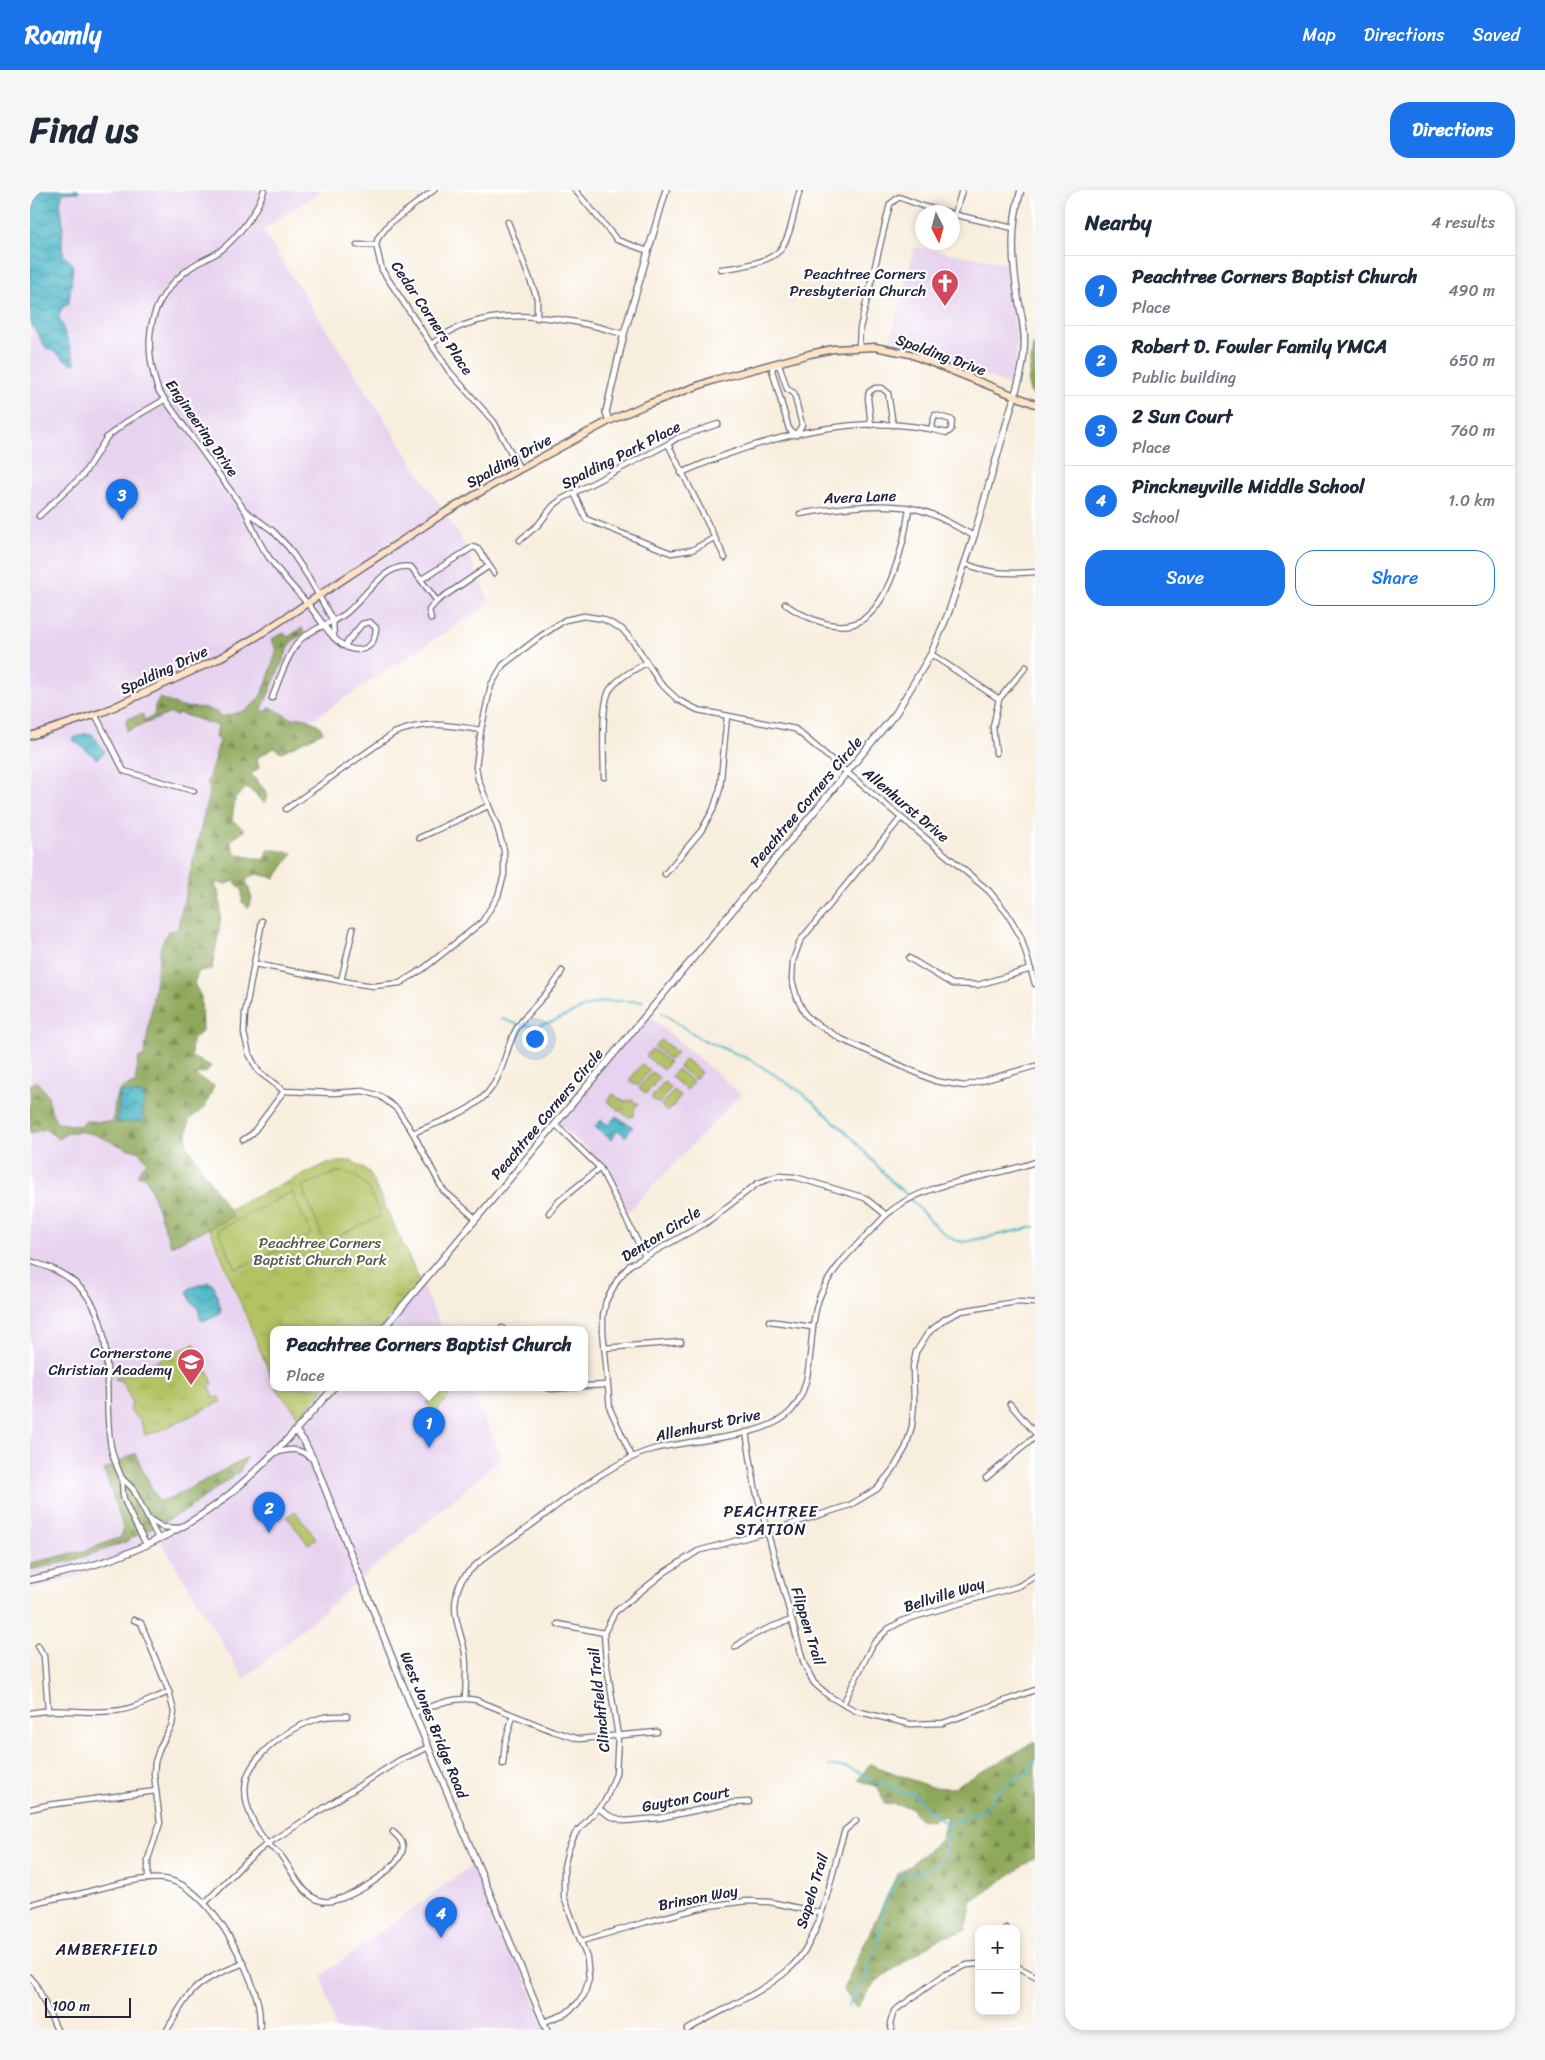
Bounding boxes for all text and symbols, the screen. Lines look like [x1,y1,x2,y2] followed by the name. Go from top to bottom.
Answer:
[25,14,101,56] text: Roamly
[1303,19,1336,51] text: Map
[1364,19,1445,51] text: Directions
[1473,19,1520,51] text: Saved
[30,99,138,161] text: Find us
[1390,102,1515,158] button: Directions
[1085,204,1151,242] text: Nearby
[915,205,960,250] north arrow
[1431,208,1495,237] text: 4 results
[384,256,480,380] street label: Cedar Corners Place
[1132,260,1418,293] text: Peachtree Corners Baptist Church
[790,261,926,304] place label: Peachtree Corners Presbyterian Church
[930,268,960,307] church icon: Peachtree Corners Presbyterian Church
[1098,276,1104,305] text: 1
[1449,276,1495,305] text: 490 m
[1132,293,1171,322] text: Place
[892,327,990,384] street label: Spalding Drive
[1132,330,1387,363] text: Robert D. Fowler Family YMCA
[1096,346,1106,375] text: 2
[1450,346,1495,375] text: 650 m
[1132,363,1236,392] text: Public building
[159,374,245,482] street label: Engineering Drive
[1132,400,1232,433] text: 2 Sun Court
[557,414,686,496] street label: Spalding Park Place
[1097,416,1105,445] text: 3
[1450,416,1495,445] text: 760 m
[461,427,557,495] street label: Spalding Drive
[1132,433,1171,462] text: Place
[1132,470,1364,503] text: Pinckneyville Middle School
[106,479,138,520] pin: 3
[822,483,897,511] street label: Avera Lane
[1096,486,1106,515] text: 4
[1448,486,1495,515] text: 1.0 km
[1132,503,1179,532] text: School
[1085,550,1285,606] button: Save
[1295,550,1495,606] button: Share
[116,638,213,702] street label: Spalding Drive
[743,730,869,874] street label: Peachtree Corners Circle
[856,760,955,849] street label: Allenhurst Drive
[522,1026,548,1052] your location
[484,1042,610,1186] street label: Peachtree Corners Circle
[616,1199,706,1269] street label: Denton Circle
[253,1230,388,1273] park label: Peachtree Corners Baptist Church Park
[270,1326,588,1391] popup
[286,1328,572,1361] text: Peachtree Corners Baptist Church
[48,1340,172,1383] place label: Cornerstone Christian Academy
[176,1347,206,1386] school or university icon: Cornerstone Christian Academy
[286,1361,325,1390] text: Place
[652,1401,763,1449] street label: Allenhurst Drive
[413,1407,445,1448] pin: 1
[253,1492,285,1533] pin: 2
[724,1497,819,1544] district label: PEACHTREE STATION
[900,1570,988,1620] street label: Bellville Way
[784,1583,833,1669] street label: Flippen Trail
[580,1646,617,1754] street label: Clinchfield Trail
[393,1648,476,1803] street label: West Jones Bridge Road
[640,1778,732,1820] street label: Guyton Court
[788,1849,836,1932] street label: Sapelo Trail
[656,1878,740,1918] street label: Brinson Way
[425,1897,457,1938] pin: 4
[975,1925,1020,2015] map controls
[975,1925,1020,1970] button: +
[55,1935,158,1964] district label: AMBERFIELD
[975,1970,1020,2015] button: −
[52,1994,90,2019] text: 100 m
[45,1995,131,2018] scale bar

